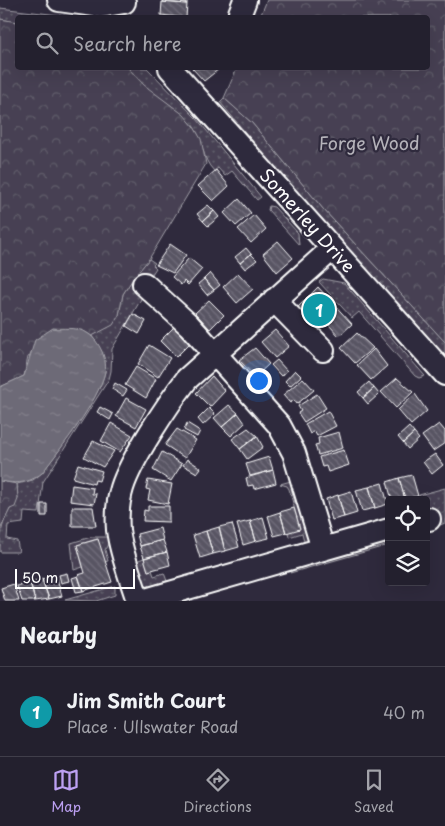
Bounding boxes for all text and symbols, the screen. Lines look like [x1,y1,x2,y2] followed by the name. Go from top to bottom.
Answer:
[15,15,430,70] search box
[33,29,61,57] icon: search
[73,29,182,57] text: Search here
[318,129,420,156] park label: Forge Wood
[254,162,362,278] street label: Somerley Drive
[303,291,335,329] pin: 1
[246,368,272,394] your location
[385,496,430,586] map controls
[385,496,430,541] button: locate
[385,541,430,586] button: layers
[15,566,135,589] scale bar
[22,567,58,588] text: 50 m
[20,618,97,650] text: Nearby
[67,686,226,714] text: Jim Smith Court
[32,700,40,724] text: 1
[383,700,425,724] text: 40 m
[67,714,238,738] text: Place · Ullswater Road
[51,766,81,817] tab: Map
[184,766,252,817] tab: Directions
[354,766,394,817] tab: Saved

